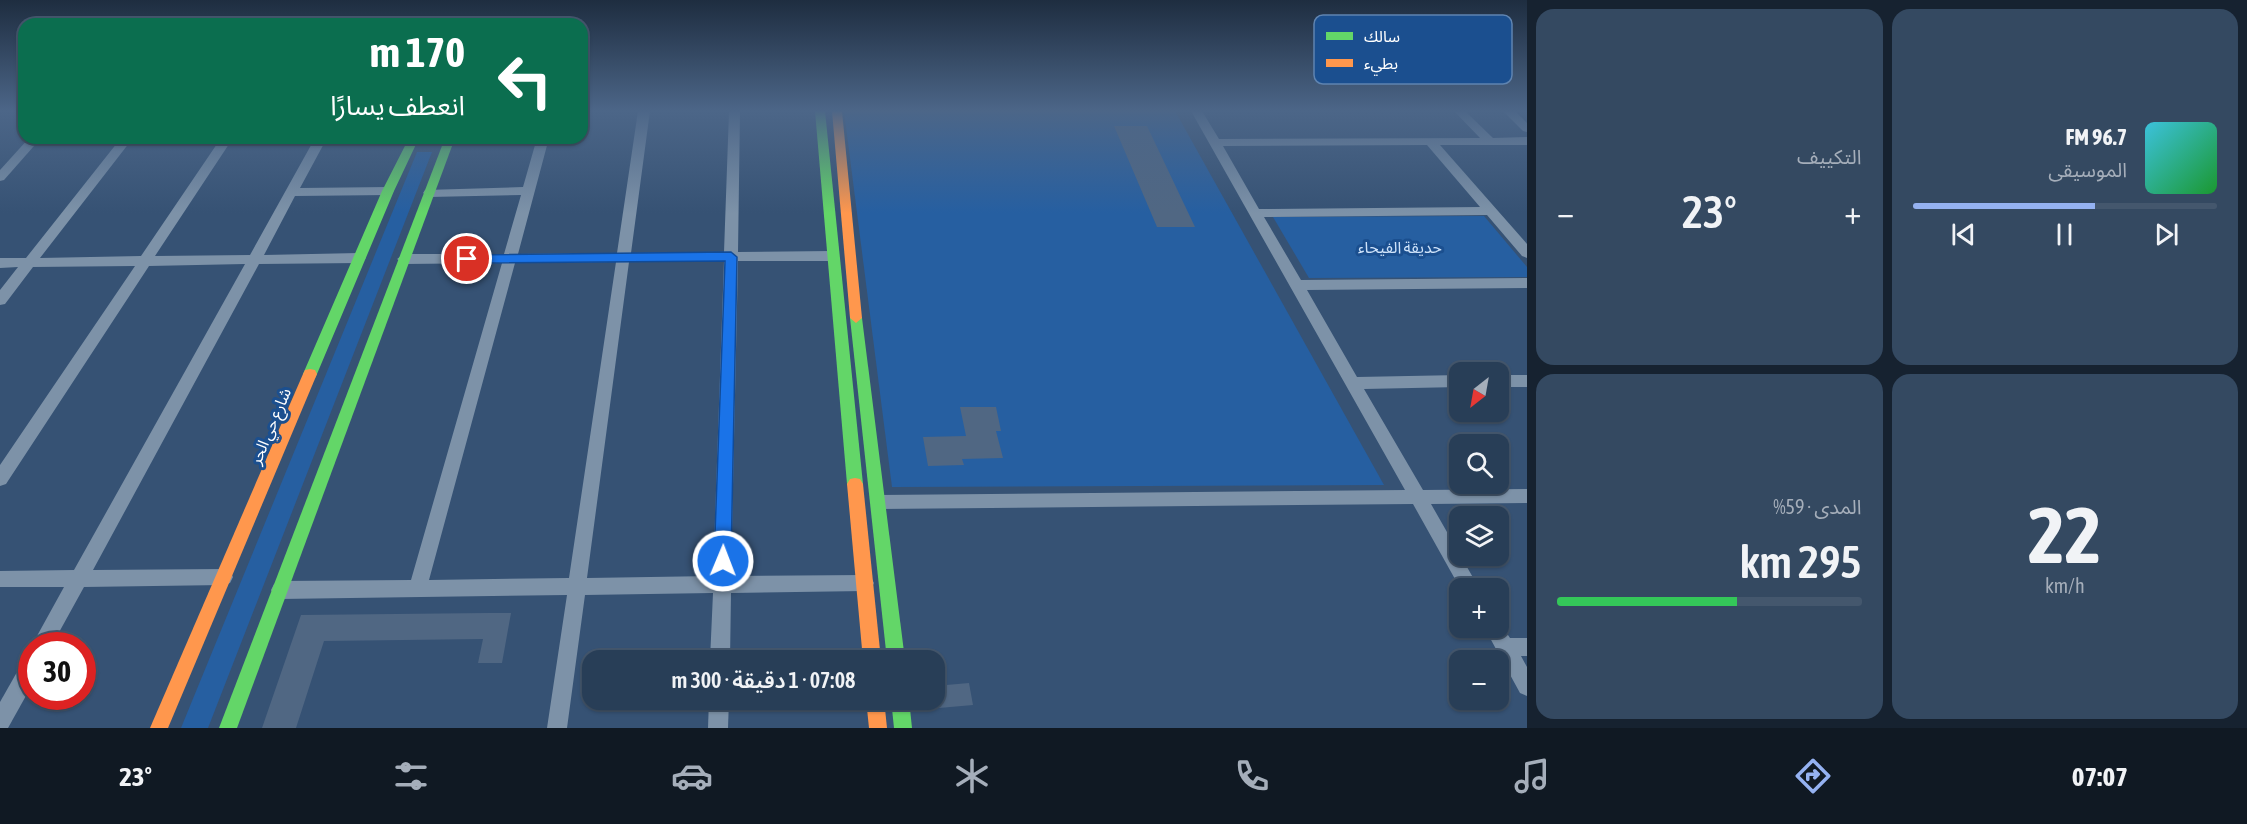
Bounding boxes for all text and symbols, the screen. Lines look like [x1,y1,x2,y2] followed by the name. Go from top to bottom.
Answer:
[1314,15,1512,84] legend
[1364,27,1400,45] text: سالك
[370,28,465,76] text: 170 m
[486,42,564,120] icon: left
[1364,54,1398,76] text: بطيء
[330,90,465,121] text: انعطف يسارًا
[2065,124,2127,150] text: 96.7 FM
[1797,145,1862,168] text: التكييف
[2048,158,2127,181] text: الموسيقى
[1682,186,1737,238] text: 23°
[1557,193,1574,231] text: −
[1844,193,1861,231] text: +
[1947,218,1980,251] icon: previous
[2048,218,2081,251] icon: pause
[2150,218,2183,251] icon: next
[441,233,492,284] pin
[1358,238,1442,256] park label: حديقة الفيحاء
[450,242,483,275] icon: arrive
[1449,362,1509,422] north arrow
[1449,362,1509,710] map controls
[245,385,298,469] street label: شارع حي الحر
[1449,434,1509,494] button: search
[2028,490,2101,580] text: 22
[1773,495,1862,518] text: المدى · 59%
[1449,506,1509,566] button: layers
[691,529,755,593] position arrow
[1740,536,1862,588] text: 295 km
[2045,574,2085,597] text: km/h
[1449,578,1509,638] button: +
[18,632,96,710] speed limit sign: 30
[1449,650,1509,710] button: −
[672,667,855,693] text: 07:08 · 1 دقيقة · 300 m
[390,755,432,797] icon: filters
[671,755,713,797] icon: car
[951,755,993,797] icon: climate
[1231,755,1273,797] icon: phone
[1511,755,1553,797] icon: music
[1792,755,1834,797] icon: directions
[119,761,152,792] text: 23°
[2072,761,2128,792] text: 07:07

